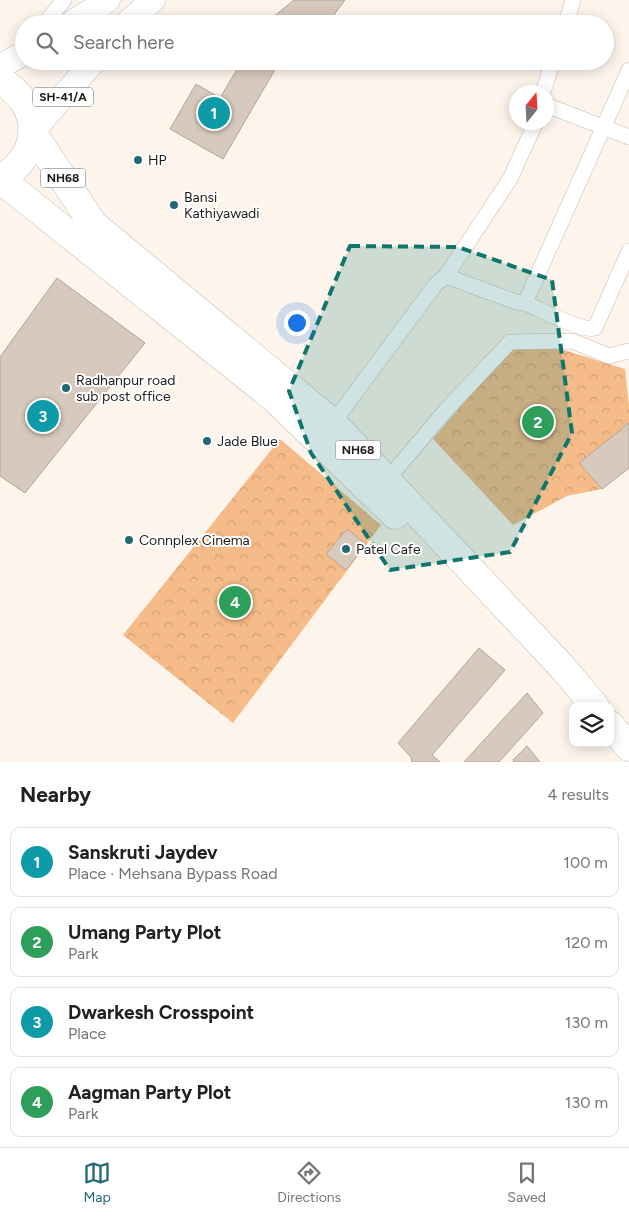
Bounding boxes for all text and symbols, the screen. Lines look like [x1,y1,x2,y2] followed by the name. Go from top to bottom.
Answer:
[15,15,614,70] search box
[33,29,61,57] icon: search
[73,31,175,54] text: Search here
[509,85,554,130] north arrow
[33,88,93,106] road number: SH-41/A
[198,94,230,132] pin: 1
[148,152,167,169] place label: HP
[132,154,144,166] marker: HP
[40,168,86,188] road number: NH68
[184,189,260,222] place label: Bansi Kathiyawadi
[168,199,180,211] marker: Bansi Kathiyawadi
[284,310,310,336] your location
[76,372,175,405] place label: Radhanpur road sub post office
[60,382,72,394] marker: Radhanpur road sub post office
[27,397,59,435] pin: 3
[522,403,554,441] pin: 2
[217,433,278,450] place label: Jade Blue
[201,435,213,447] marker: Jade Blue
[336,440,380,460] road number: NH68
[139,532,250,549] place label: Connplex Cinema
[123,534,135,546] marker: Connplex Cinema
[356,541,421,558] place label: Patel Cafe
[340,543,352,555] marker: Patel Cafe
[219,583,251,621] pin: 4
[569,702,614,747] map controls
[569,702,614,747] button: layers
[20,782,91,807] text: Nearby
[548,785,609,804] text: 4 results
[68,841,218,864] text: Sanskruti Jaydev
[34,853,40,872] text: 1
[563,853,608,872] text: 100 m
[68,864,278,883] text: Place · Mehsana Bypass Road
[68,921,221,944] text: Umang Party Plot
[32,933,42,952] text: 2
[565,933,608,952] text: 120 m
[68,944,98,963] text: Park
[68,1001,254,1024] text: Dwarkesh Crosspoint
[33,1013,41,1032] text: 3
[565,1013,608,1032] text: 130 m
[68,1024,106,1043] text: Place
[68,1081,231,1104] text: Aagman Party Plot
[32,1093,42,1112] text: 4
[565,1093,608,1112] text: 130 m
[68,1104,98,1123] text: Park
[83,1159,111,1206] tab: Map
[277,1159,341,1206] tab: Directions
[507,1159,546,1206] tab: Saved

